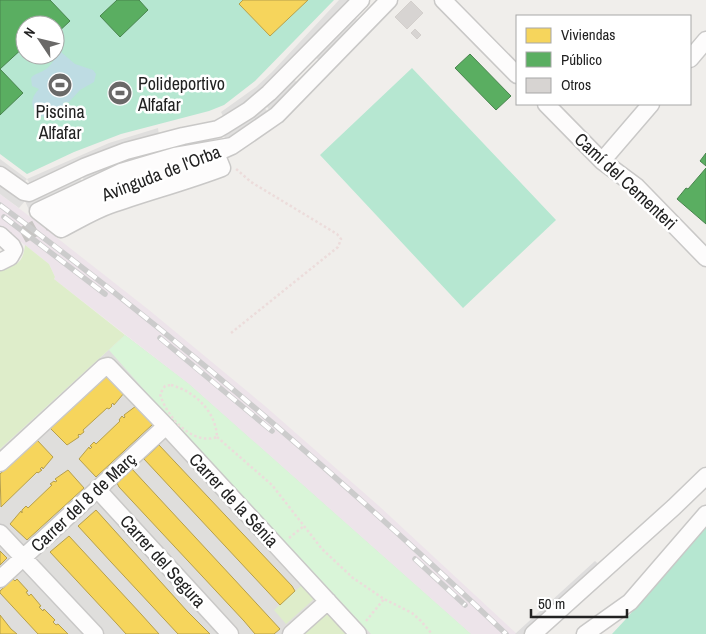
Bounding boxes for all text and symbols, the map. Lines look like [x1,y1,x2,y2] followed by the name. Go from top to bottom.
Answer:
[15,15,65,65] north arrow
[516,15,691,105] legend
[20,24,39,41] text: N
[561,24,616,45] text: Viviendas
[561,49,602,70] text: Público
[137,71,225,117] place label: Polideportivo Alfafar
[47,72,73,98] sports icon: Piscina Alfafar
[561,74,591,95] text: Otros
[107,80,133,106] sports icon: Polideportivo Alfafar
[35,99,85,145] place label: Piscina Alfafar
[569,127,683,235] street label: Camí del Cementeri
[97,139,224,208] street label: Avinguda de l'Orba
[25,447,141,557] street label: Carrer del 8 de Març
[184,447,284,553] street label: Carrer de la Sénia
[114,509,212,613] street label: Carrer del Segura
[531,586,627,618] scale bar
[538,593,565,614] text: 50 m

